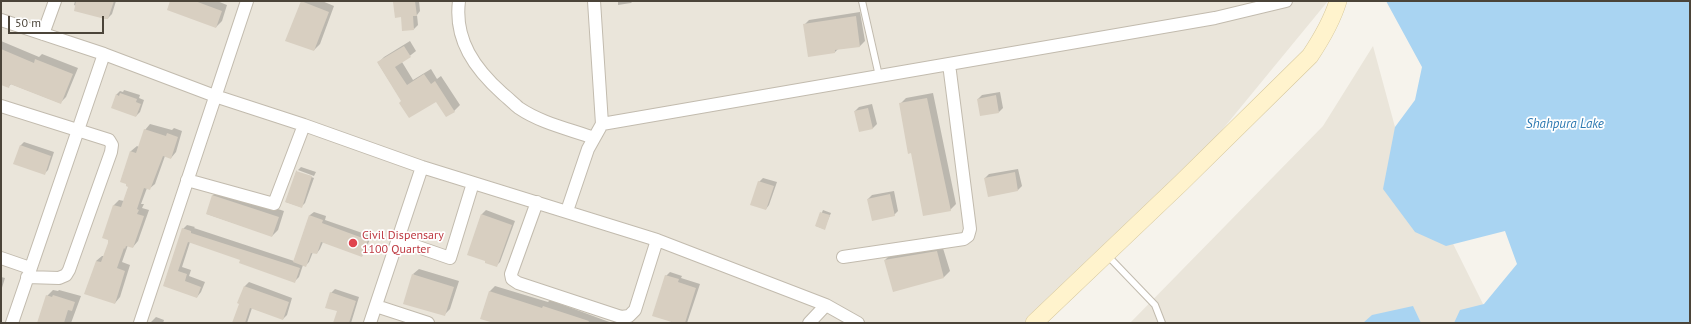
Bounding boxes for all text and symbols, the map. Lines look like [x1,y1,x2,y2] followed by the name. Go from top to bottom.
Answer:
[10,8,106,34] scale bar
[15,15,41,30] text: 50 m
[1526,116,1604,132] water label: Shahpura Lake
[362,229,444,257] place label: Civil Dispensary 1100 Quarter
[347,237,359,249] marker: Civil Dispensary 1100 Quarter

